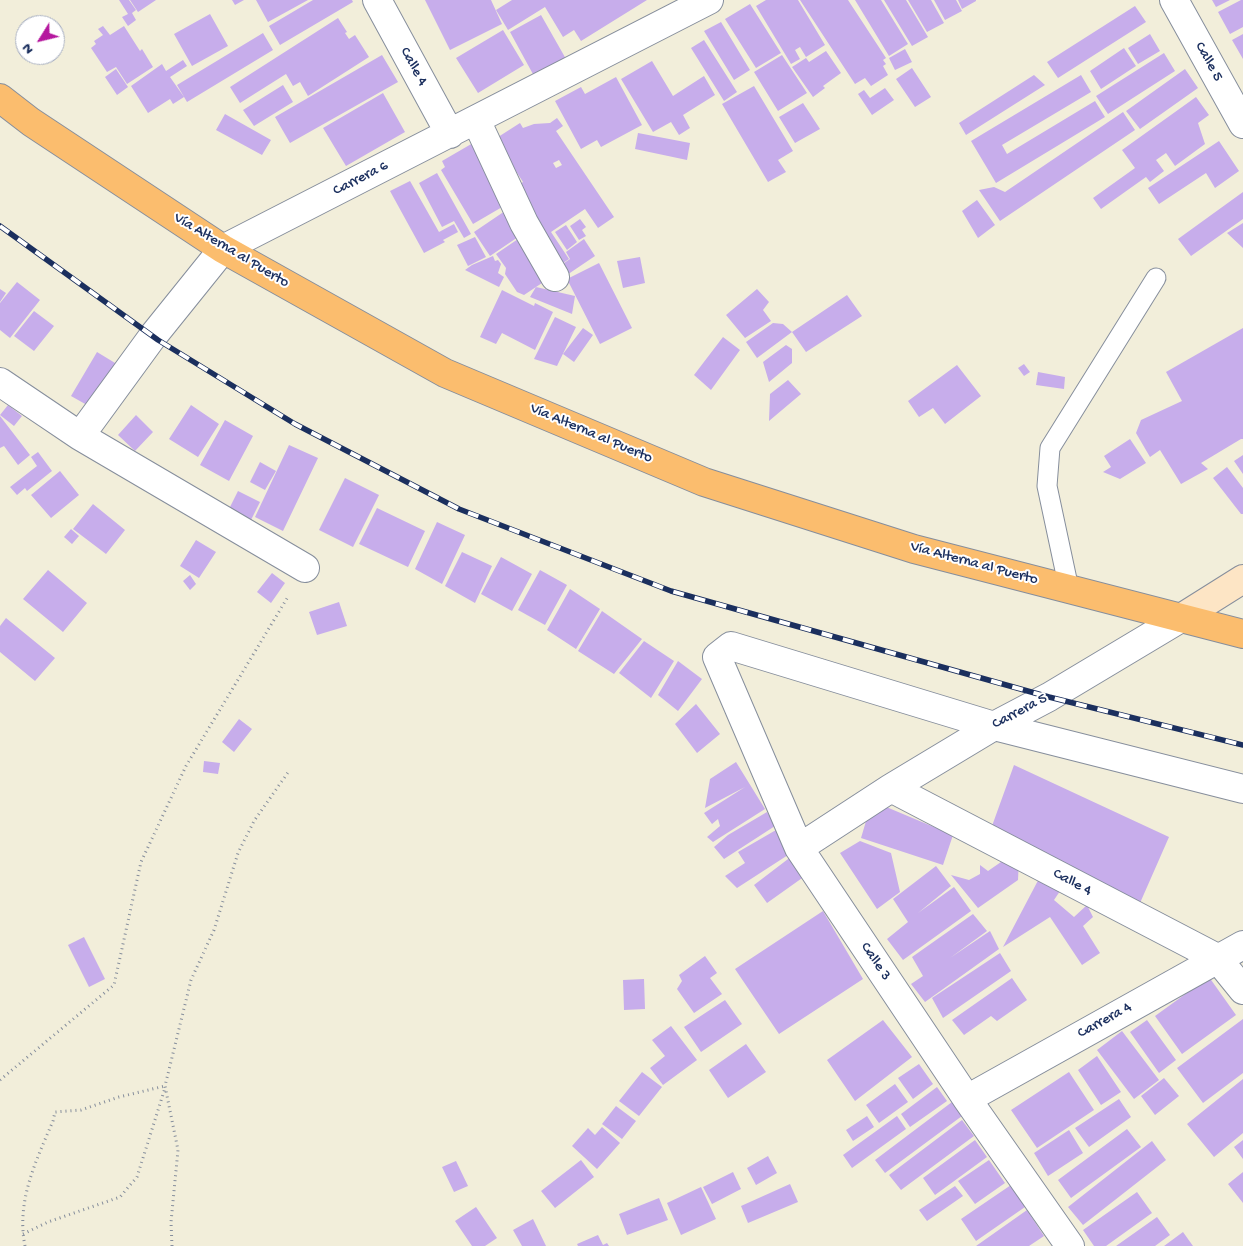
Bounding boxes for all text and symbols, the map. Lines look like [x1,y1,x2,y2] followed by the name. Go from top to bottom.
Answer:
[15,15,65,65] north arrow
[1190,39,1226,85] street label: Calle 5
[19,40,38,57] text: N
[395,45,431,89] street label: Calle 4
[330,157,392,201] street label: Carrera 6
[170,209,292,293] street label: Vía Alterna al Puerto
[527,400,655,468] street label: Vía Alterna al Puerto
[908,538,1040,590] street label: Vía Alterna al Puerto
[989,690,1051,734] street label: Carrera 5
[1049,865,1095,901] street label: Calle 4
[856,939,894,985] street label: Calle 3
[1075,999,1135,1043] street label: Carrera 4

